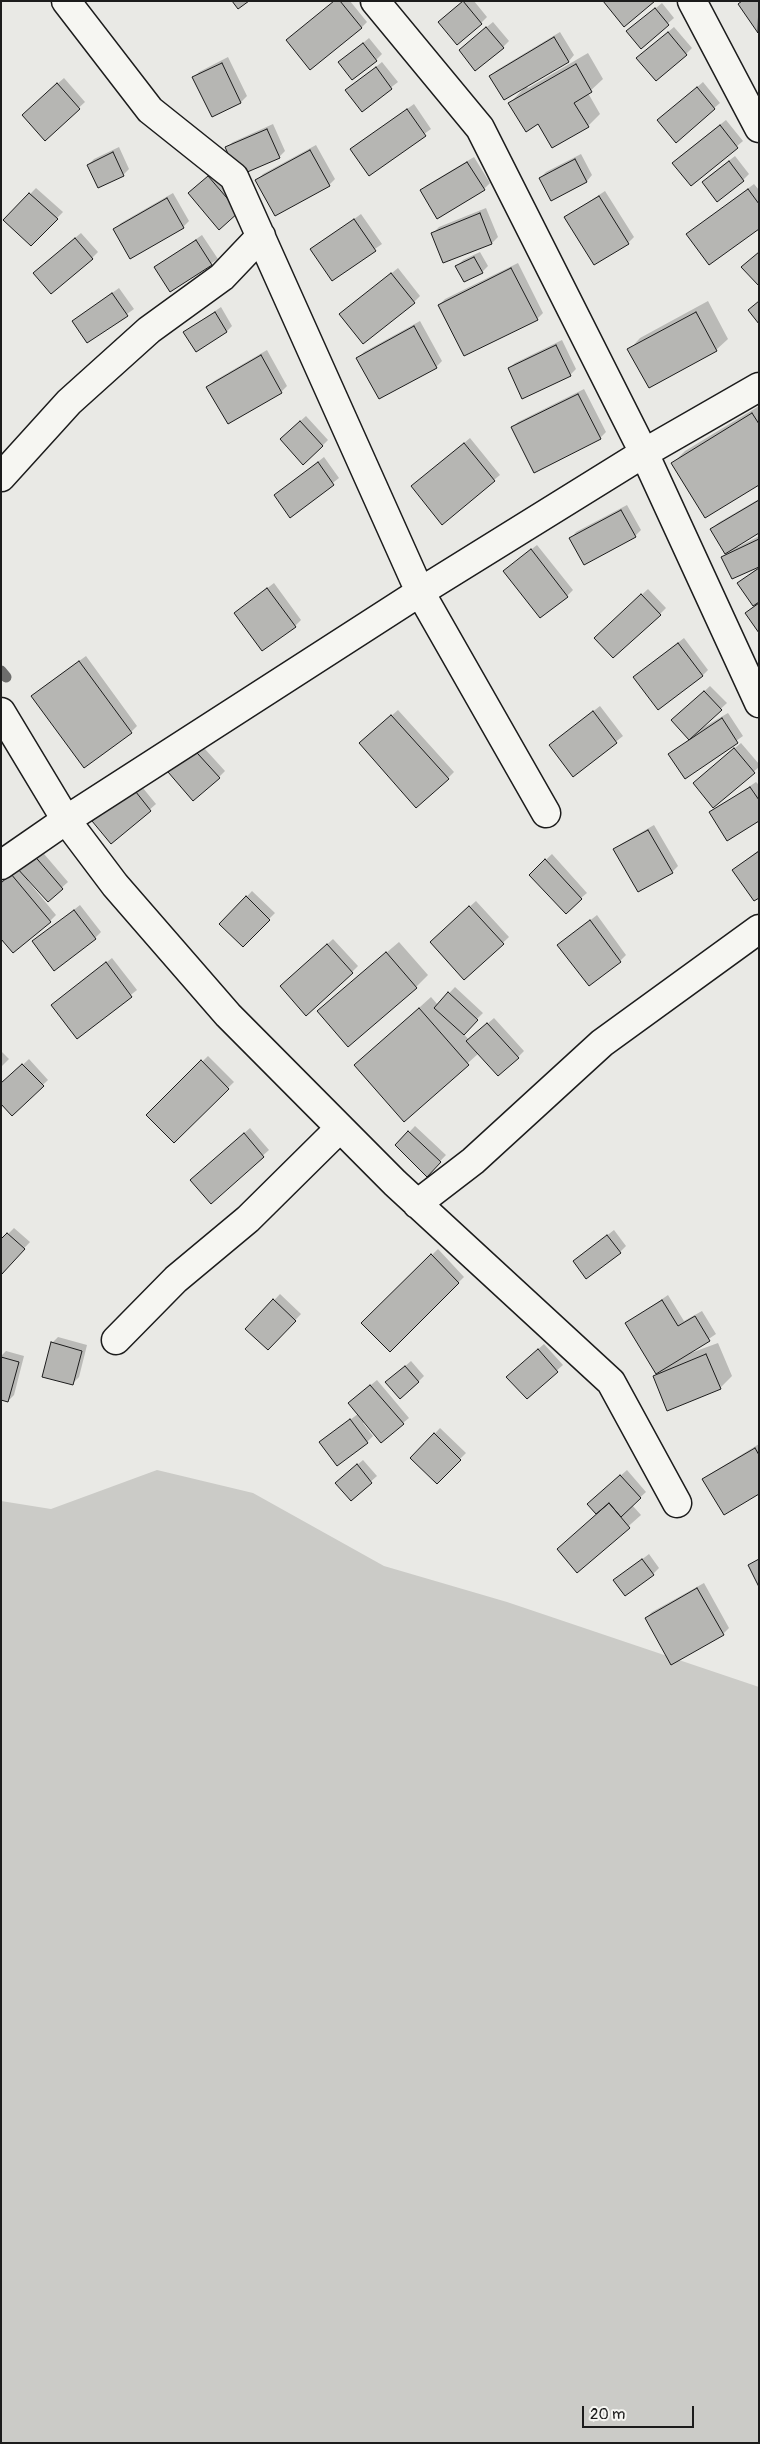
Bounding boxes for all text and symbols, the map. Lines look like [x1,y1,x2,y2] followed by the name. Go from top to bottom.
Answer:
[585,2396,698,2428] scale bar
[590,2405,625,2424] text: 20 m

